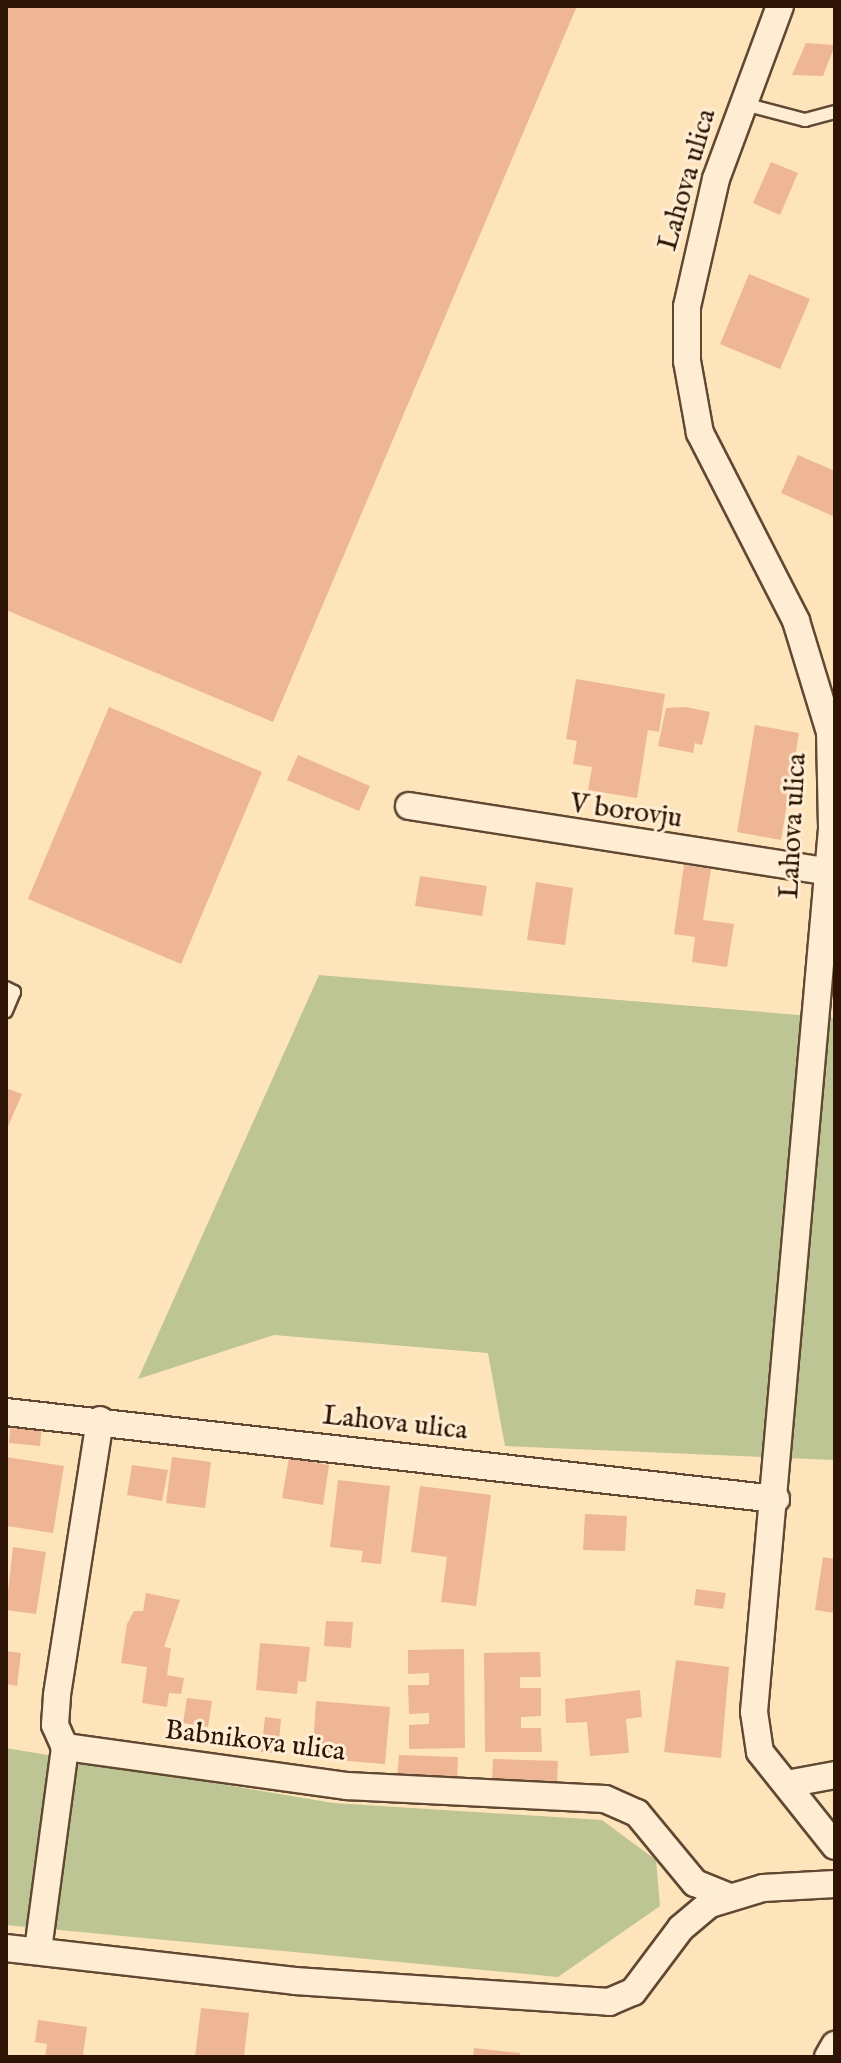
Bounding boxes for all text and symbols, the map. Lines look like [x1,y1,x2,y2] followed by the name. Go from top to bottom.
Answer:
[652,105,724,255] street label: Lahova ulica
[773,752,815,900] street label: Lahova ulica
[568,787,684,837] street label: V borovju
[321,1400,469,1448] street label: Lahova ulica
[163,1714,347,1770] street label: Babnikova ulica

